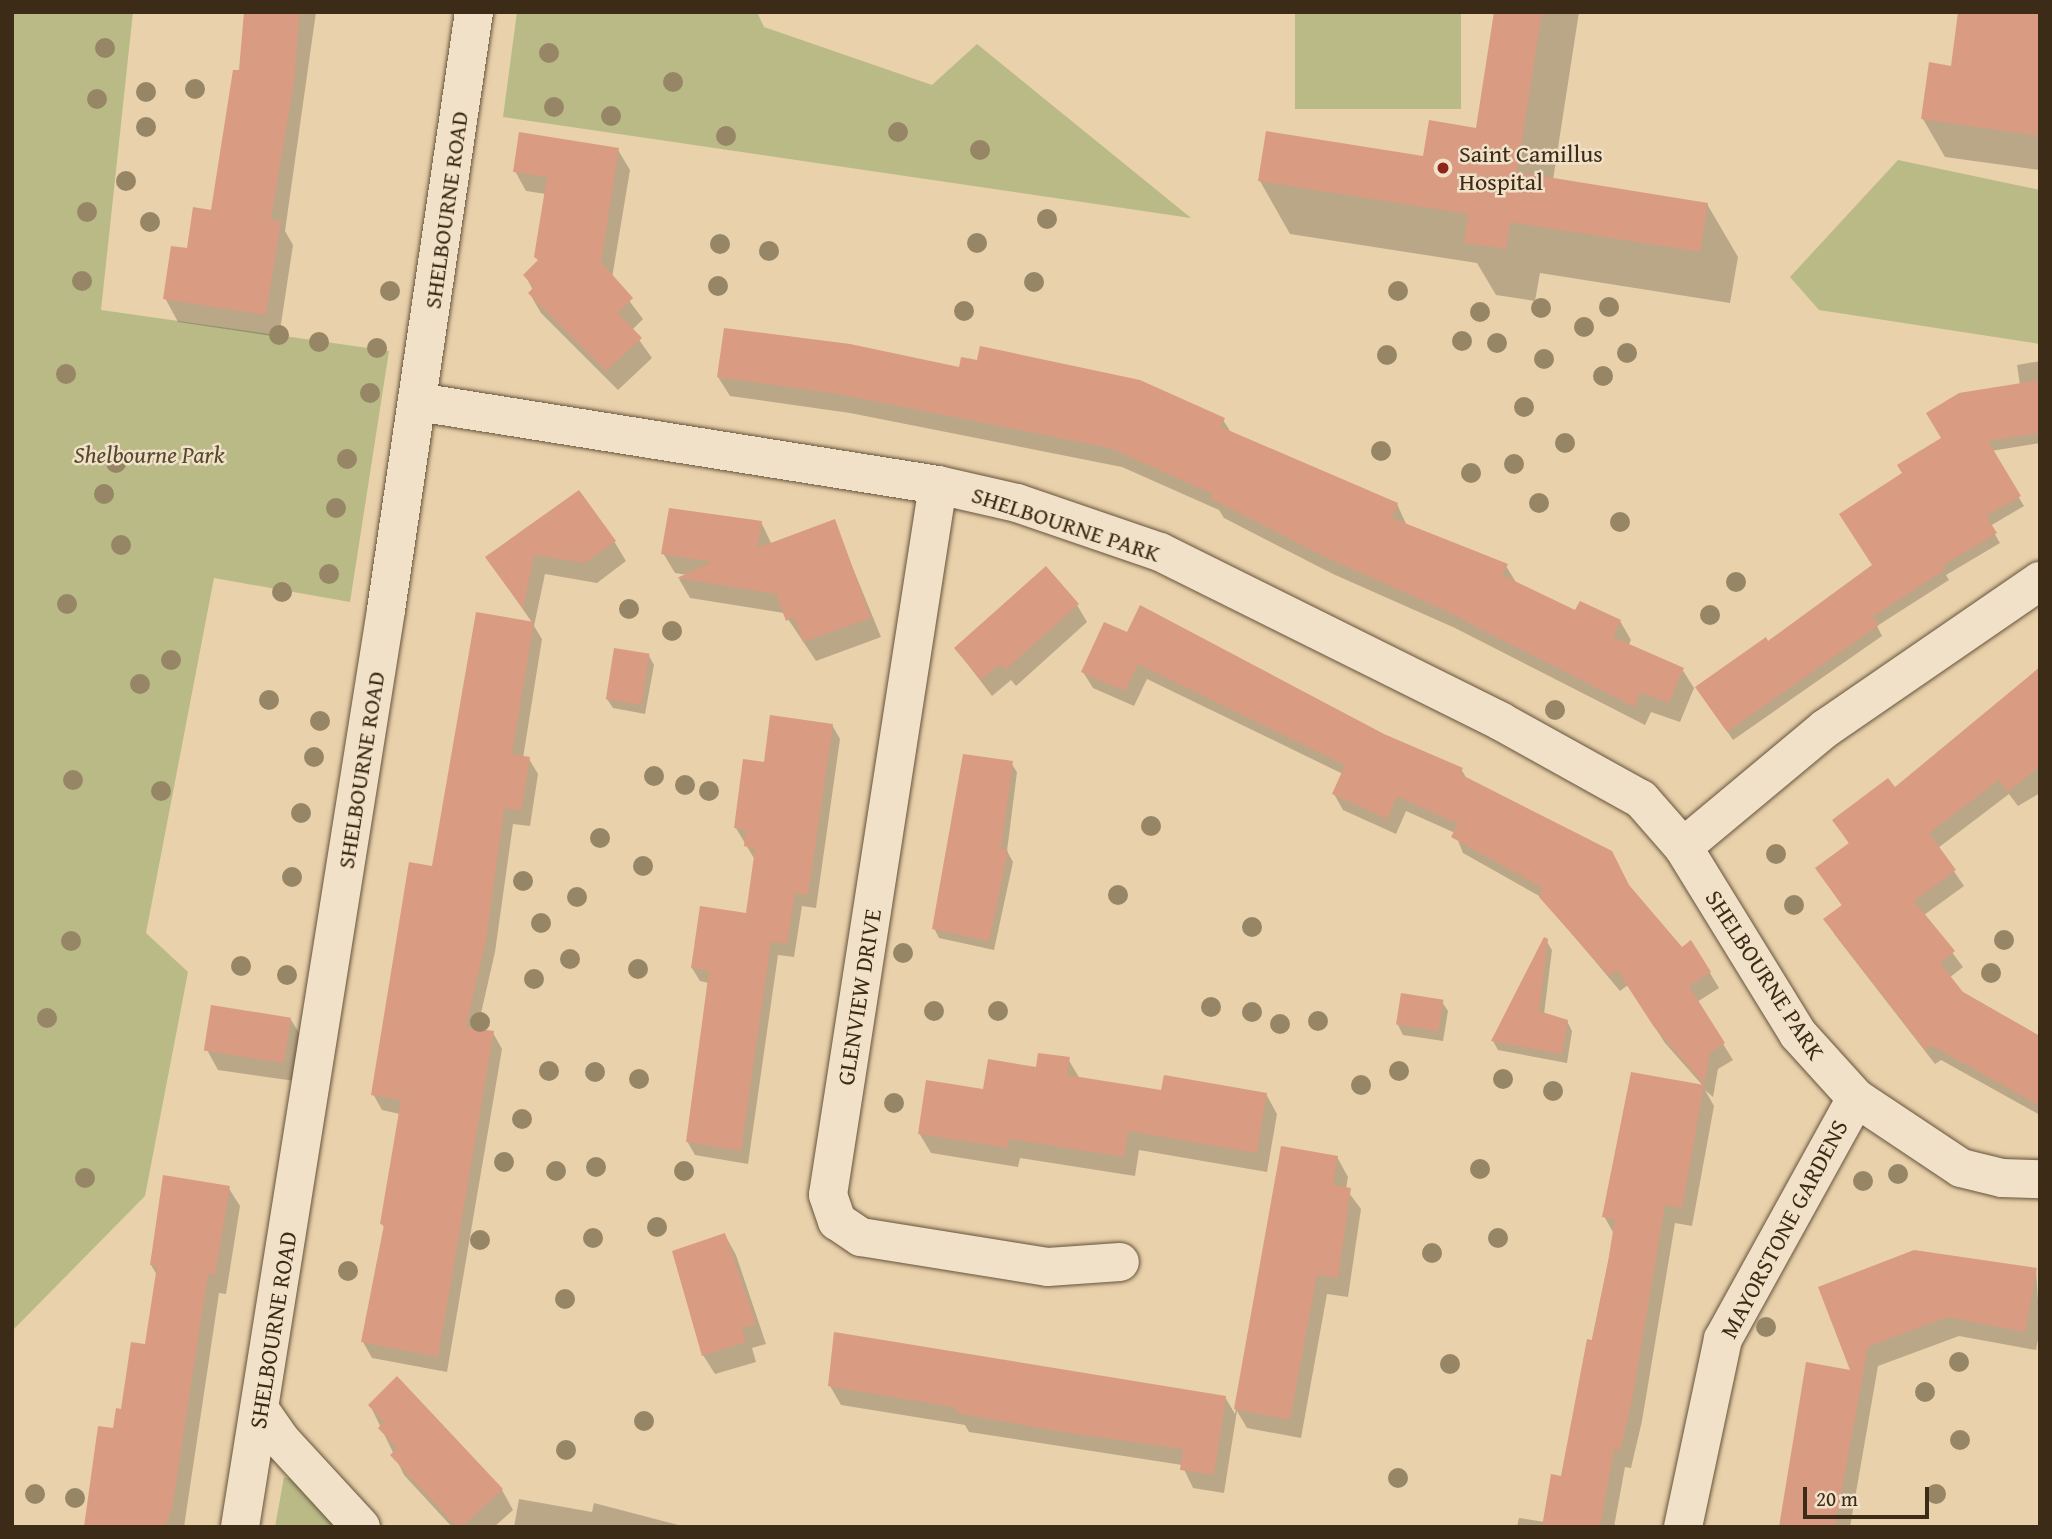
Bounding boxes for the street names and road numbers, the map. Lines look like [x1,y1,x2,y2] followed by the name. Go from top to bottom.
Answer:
[418,109,474,311] street label: SHELBOURNE ROAD
[968,480,1164,568] street label: SHELBOURNE PARK
[331,669,391,871] street label: SHELBOURNE ROAD
[1699,885,1831,1065] street label: SHELBOURNE PARK
[831,907,887,1087] street label: GLENVIEW DRIVE
[1714,1115,1854,1343] street label: MAYORSTONE GARDENS
[243,1229,303,1431] street label: SHELBOURNE ROAD

